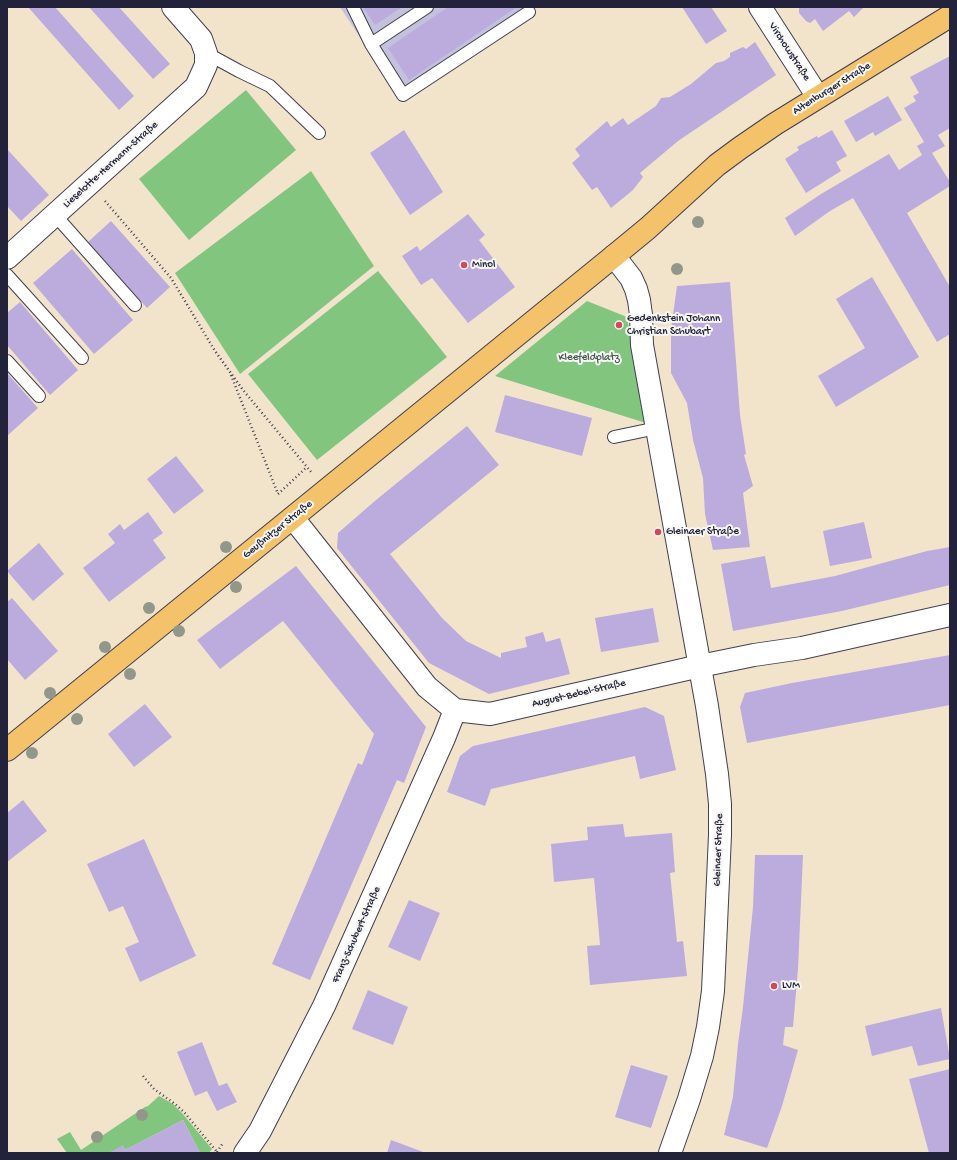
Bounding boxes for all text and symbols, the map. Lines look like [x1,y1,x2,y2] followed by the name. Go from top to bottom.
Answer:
[765,20,813,84] street label: Virchowstraße
[791,60,873,118] street label: Altenburger Straße
[61,119,161,211] street label: Lieselotte-Hermann-Straße
[472,258,495,272] place label: Minol
[459,260,469,270] marker: Minol
[627,312,720,338] place label: Gedenkstein Johann Christian Schubart
[614,320,624,330] marker: Gedenkstein Johann Christian Schubart
[558,351,620,365] park label: Kleefeldplatz
[241,498,315,562] street label: Geußnitzer Straße
[666,525,739,539] place label: Gleinaer Straße
[653,527,663,537] marker: Gleinaer Straße
[531,677,627,711] street label: August-Bebel-Straße
[711,813,727,887] street label: Gleinaer Straße
[330,885,384,985] street label: Franz-Schubert-Straße
[782,979,800,993] place label: LVM
[769,981,779,991] marker: LVM

